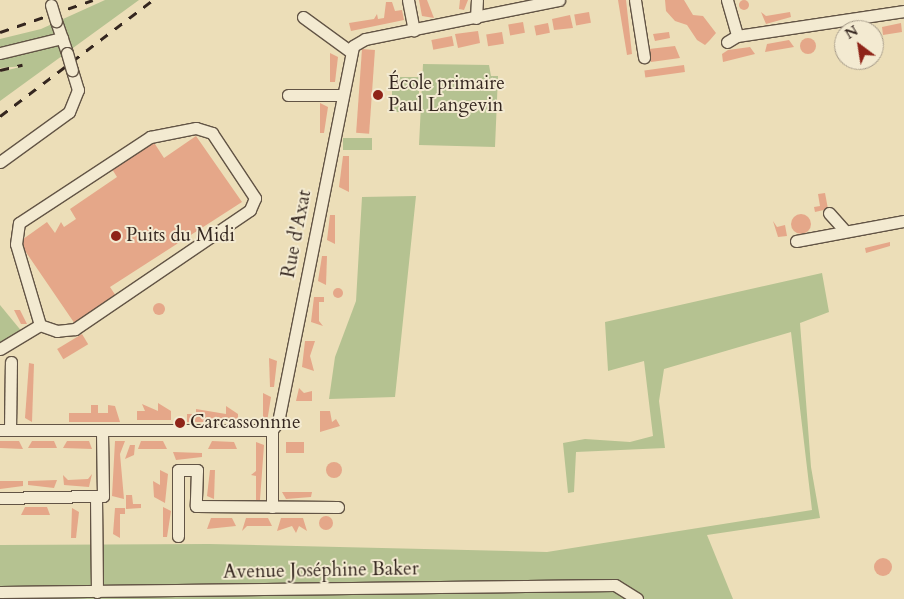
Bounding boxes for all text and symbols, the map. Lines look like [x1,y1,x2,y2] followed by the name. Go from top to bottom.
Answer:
[834,20,884,70] north arrow
[841,21,862,44] text: N
[388,73,505,117] place label: École primaire Paul Langevin
[372,89,384,101] marker: École primaire Paul Langevin
[277,188,317,280] street label: Rue d'Axat
[126,225,235,247] place label: Puits du Midi
[110,230,122,242] marker: Puits du Midi
[190,412,301,434] place label: Carcassonnne
[174,417,186,429] marker: Carcassonnne
[223,558,419,584] street label: Avenue Joséphine Baker

